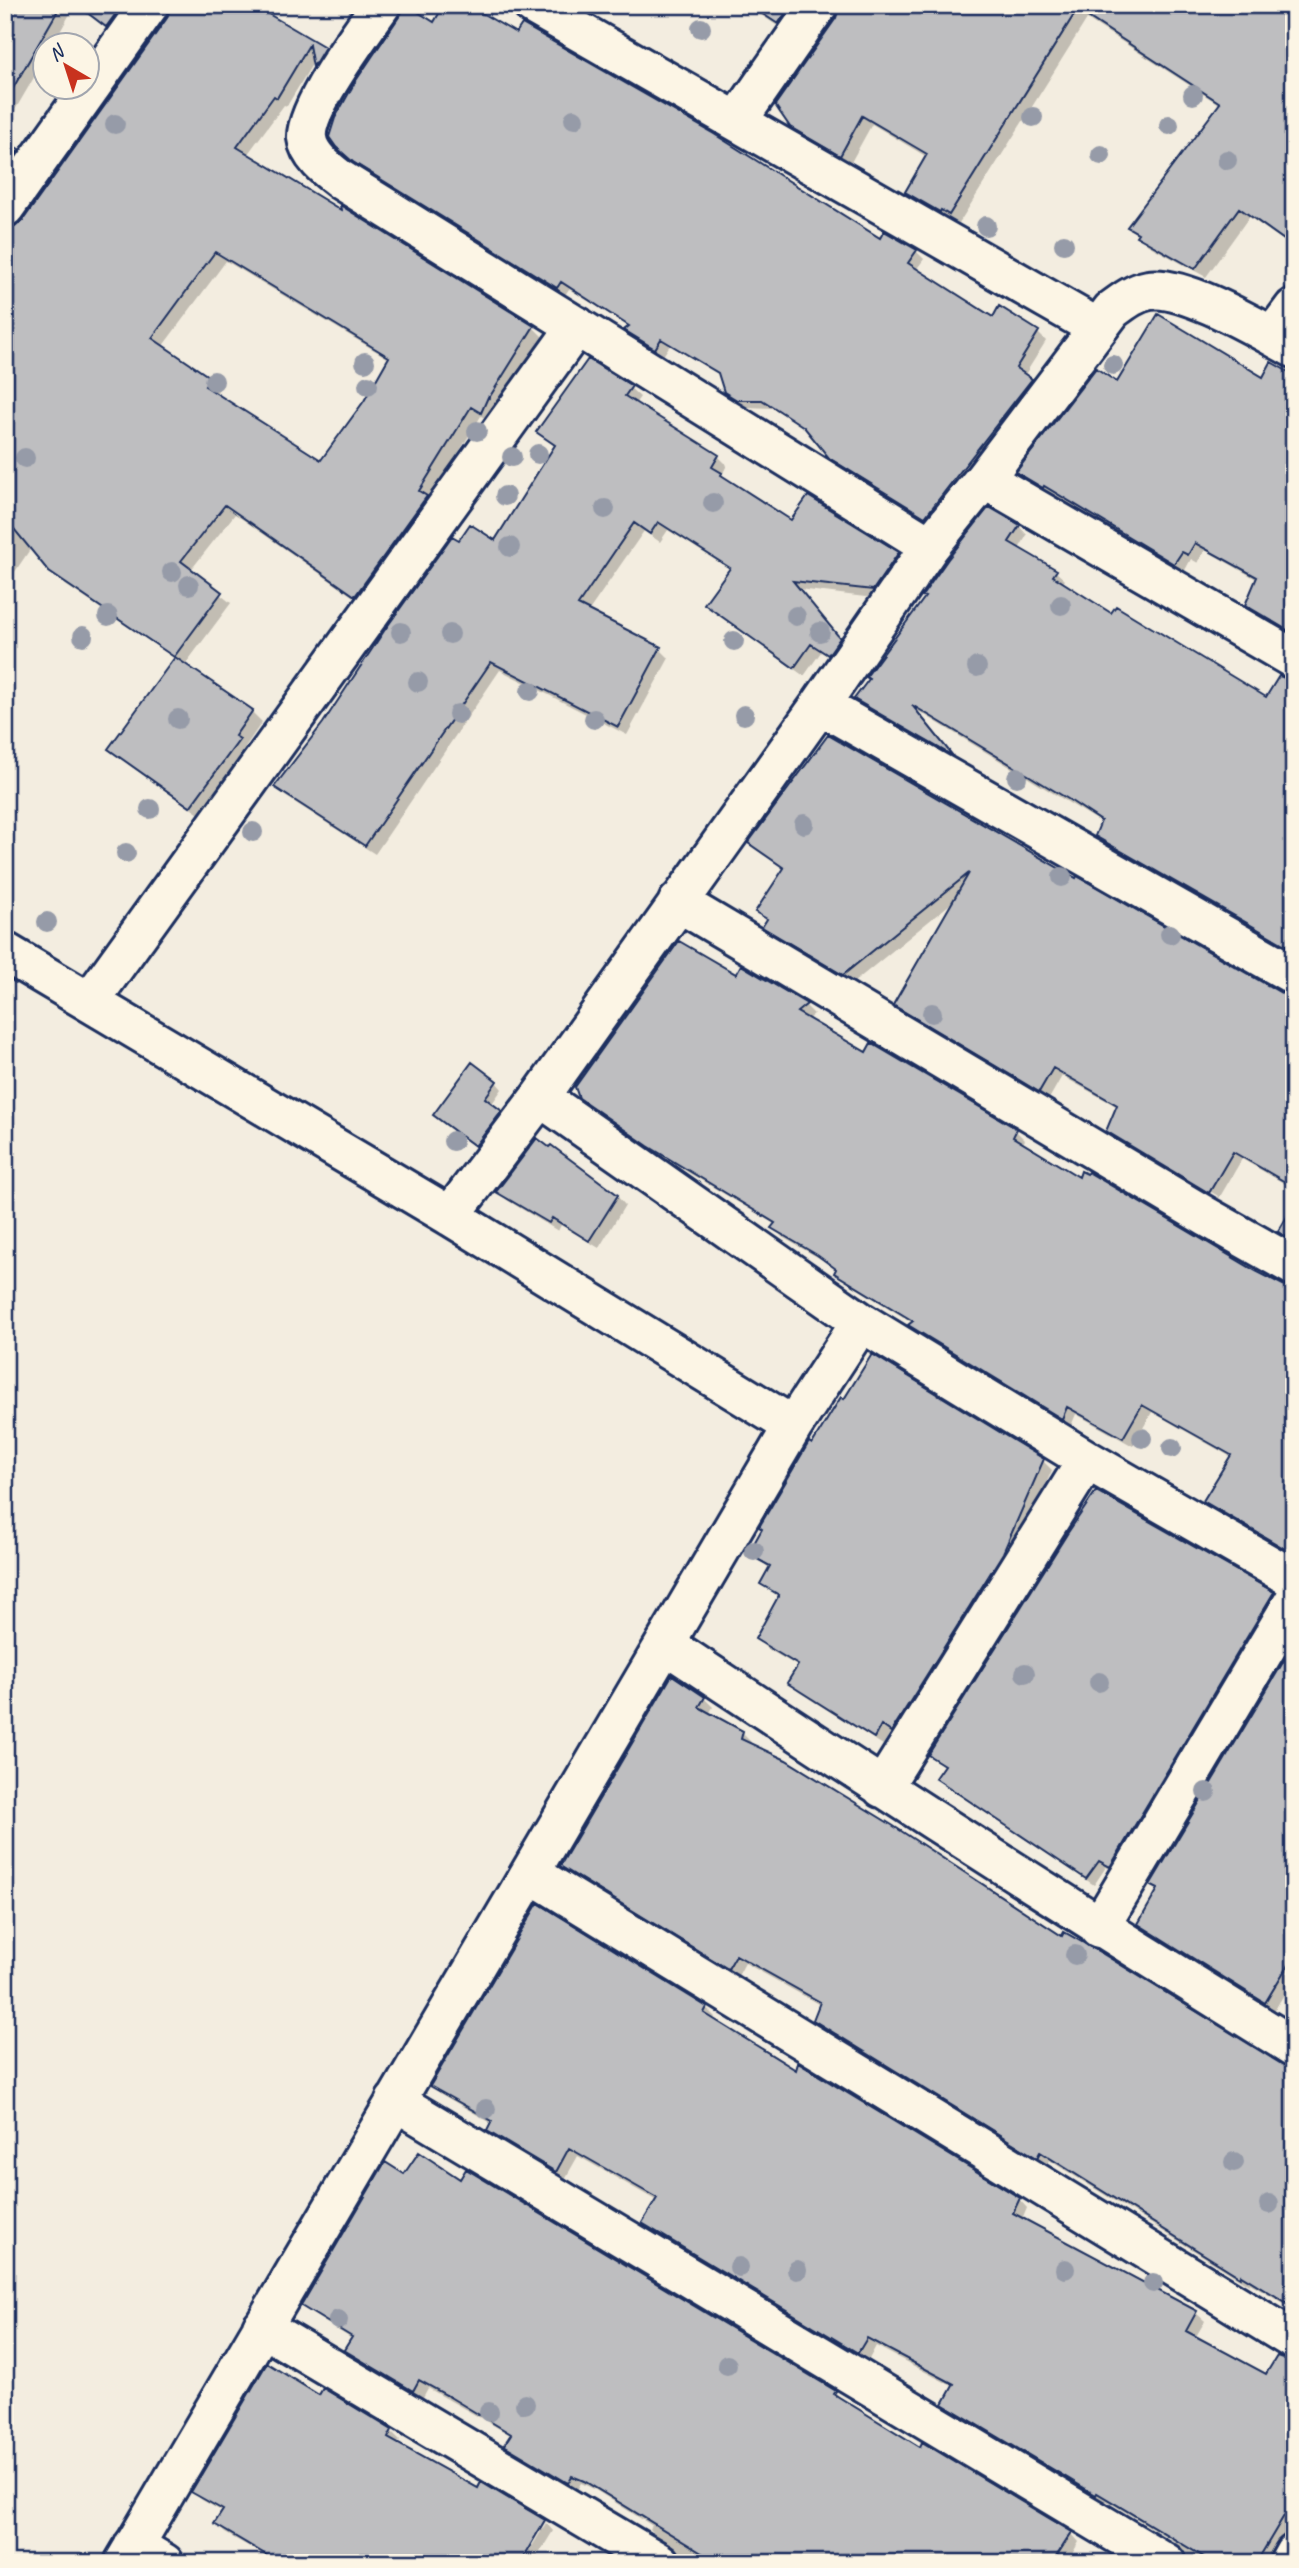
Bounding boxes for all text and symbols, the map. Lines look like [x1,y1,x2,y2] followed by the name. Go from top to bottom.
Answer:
[32,32,102,102] north arrow
[44,39,71,67] text: N

